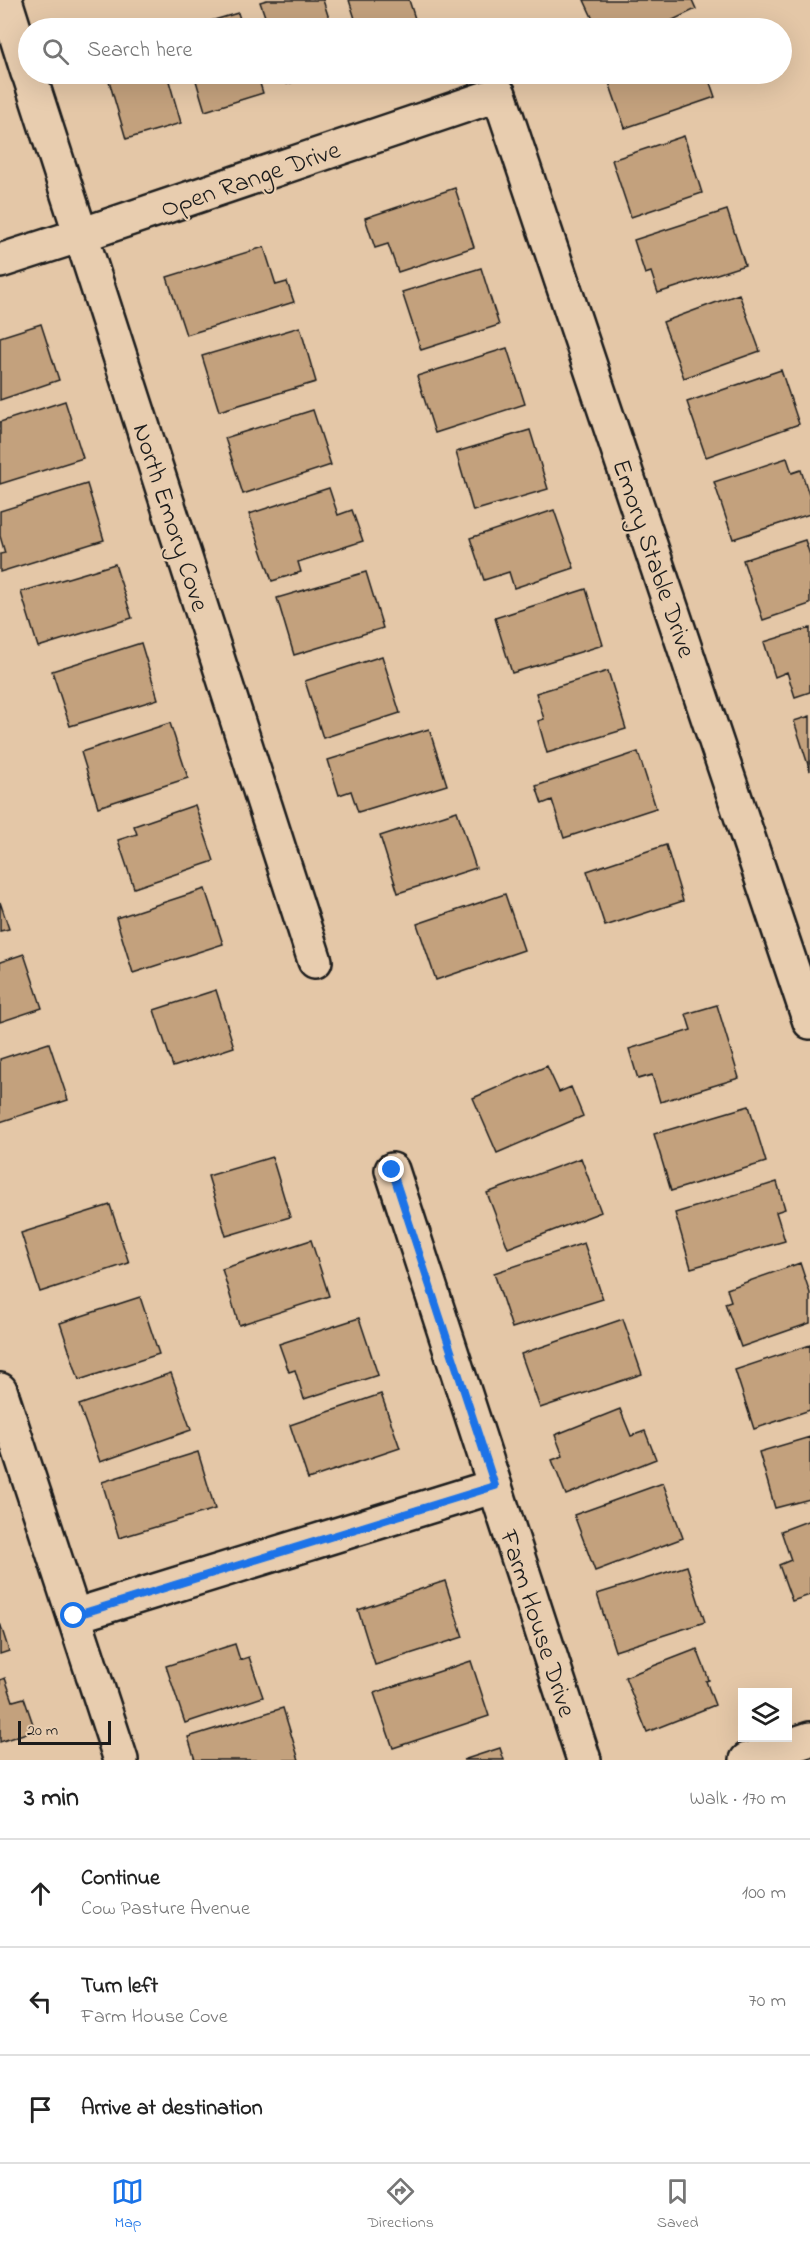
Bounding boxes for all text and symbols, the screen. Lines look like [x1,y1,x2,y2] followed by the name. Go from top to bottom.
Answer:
[18,18,792,84] search box
[39,35,72,68] icon: search
[87,35,192,67] text: Search here
[156,132,346,229] street label: Open Range Drive
[121,419,218,617] street label: North Emory Cove
[600,455,704,664] street label: Emory Stable Drive
[378,1156,404,1182] route end
[488,1525,584,1723] street label: Farm House Drive
[60,1602,86,1628] route start
[738,1688,792,1742] map controls
[738,1688,792,1742] button: layers
[18,1718,111,1746] scale bar
[27,1719,58,1743] text: 20 m
[24,1780,79,1818] text: 3 min
[690,1785,786,1814] text: Walk · 170 m
[81,1863,160,1895] text: Continue
[24,1877,57,1910] icon: ahead
[742,1879,786,1908] text: 100 m
[81,1895,250,1924] text: Cow Pasture Avenue
[81,1971,158,2003] text: Turn left
[24,1985,57,2018] icon: left
[749,1987,786,2016] text: 70 m
[81,2003,228,2032] text: Farm House Cove
[24,2093,57,2126] icon: arrive
[81,2093,263,2125] text: Arrive at destination
[111,2175,144,2235] tab: Map
[367,2175,434,2235] tab: Directions
[657,2175,699,2235] tab: Saved

